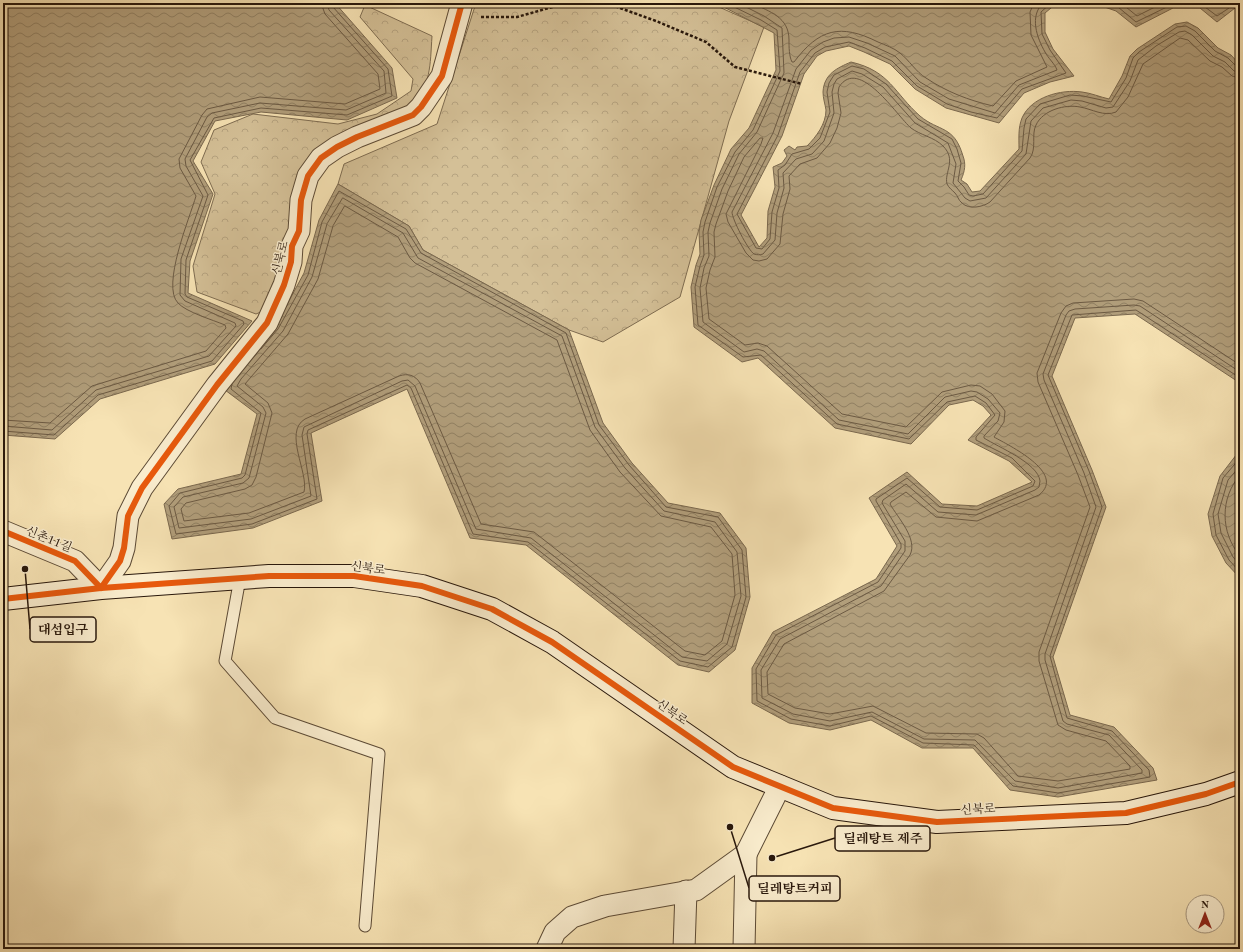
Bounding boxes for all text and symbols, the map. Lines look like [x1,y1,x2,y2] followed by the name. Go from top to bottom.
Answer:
[269,239,291,277] street label: 신북로
[24,523,74,555] street label: 신촌11길
[350,559,387,577] street label: 신북로
[30,617,96,642] callout: 대섬입구
[38,622,89,637] text: 대섬입구
[654,696,691,728] street label: 신북로
[960,801,996,817] street label: 신북로
[835,826,930,851] callout: 딜레탕트 제주
[844,831,923,846] text: 딜레탕트 제주
[749,876,840,901] callout: 딜레탕트커피
[757,881,833,896] text: 딜레탕트커피
[1185,894,1225,934] north arrow
[1201,900,1210,911] text: N

